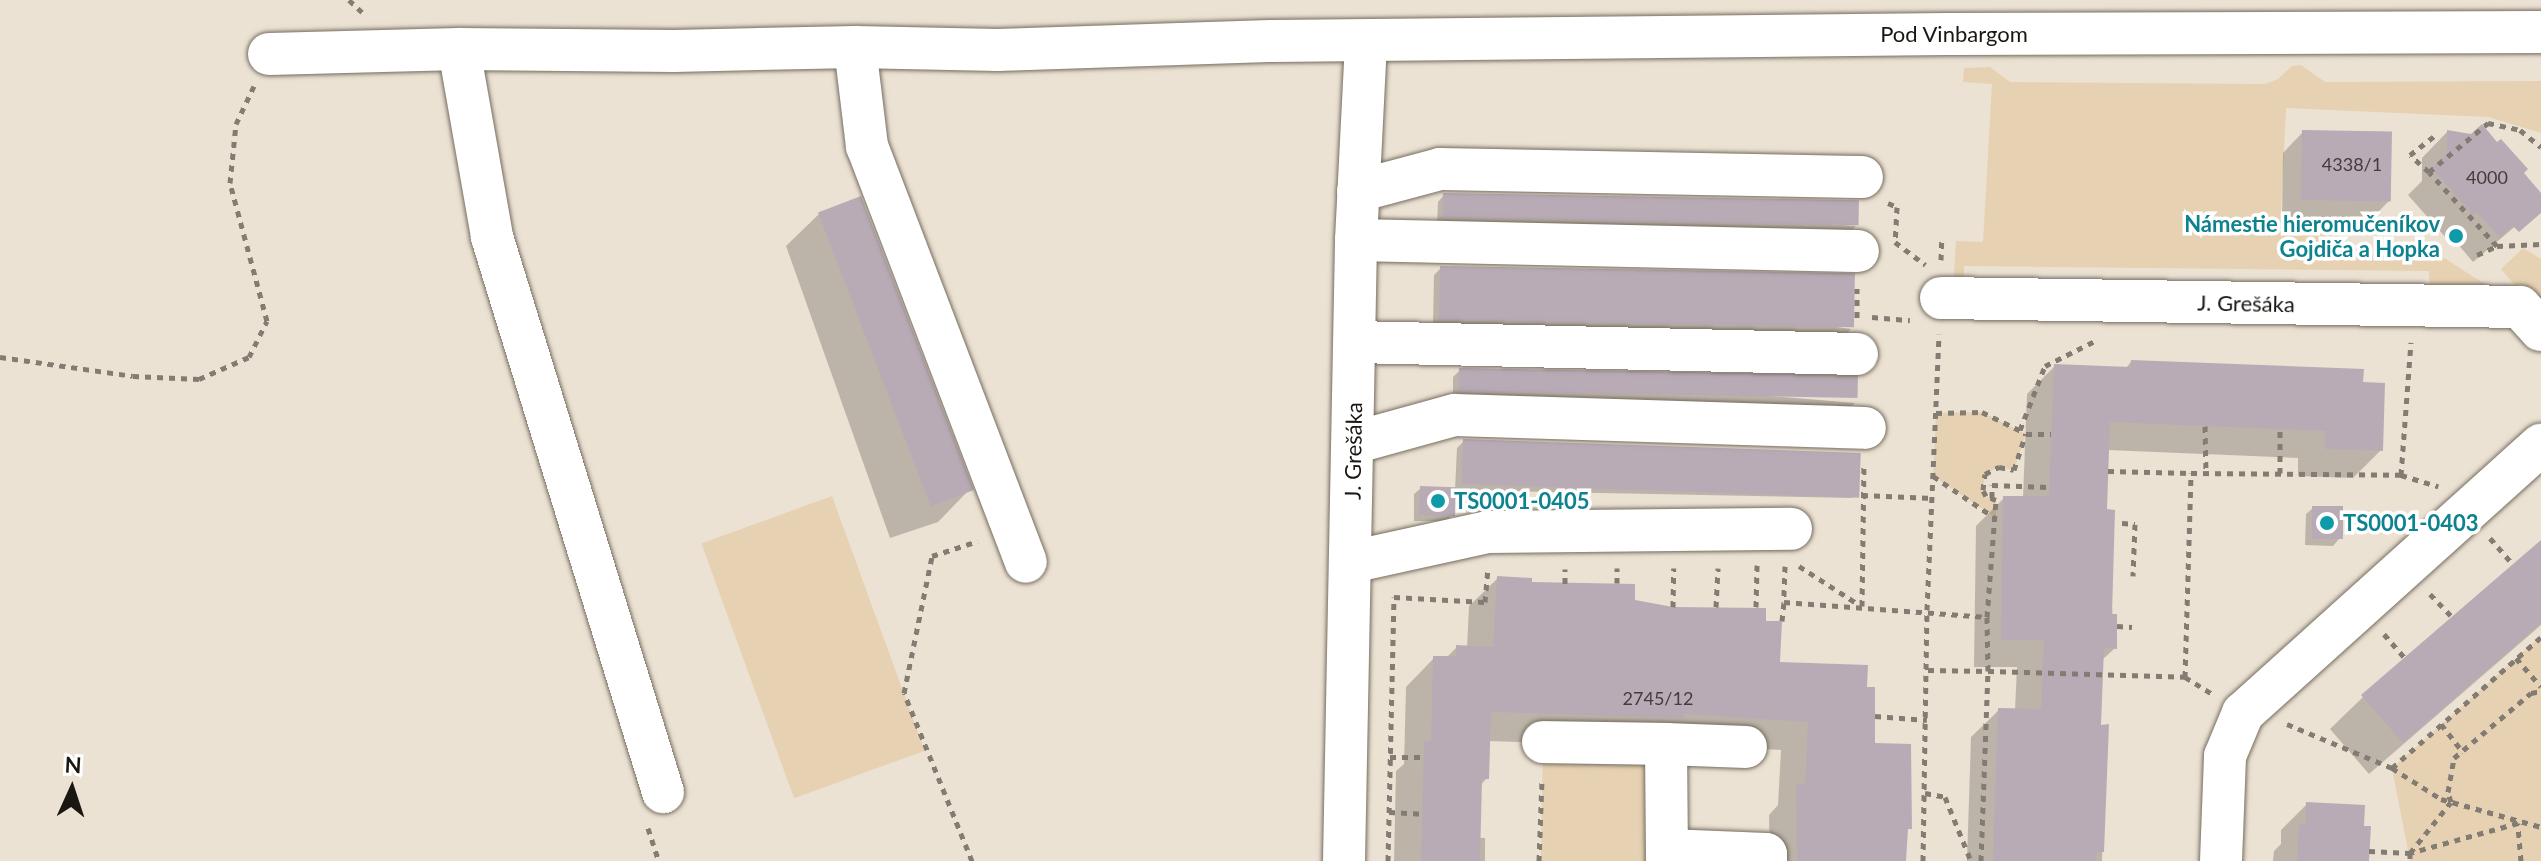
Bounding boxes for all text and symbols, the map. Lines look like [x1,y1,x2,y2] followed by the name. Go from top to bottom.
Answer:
[1880,21,2028,47] street label: Pod Vinbargom
[2322,153,2382,175] house number: 4338/1
[2466,166,2508,188] house number: 4000
[2184,210,2440,262] place label: Námestie hieromučeníkov Gojdiča a Hopka
[2447,227,2465,245] marker: Námestie hieromučeníkov Gojdiča a Hopka
[2197,289,2295,317] street label: J. Grešáka
[1339,402,1367,500] street label: J. Grešáka
[1454,488,1590,514] place label: TS0001-0405
[1429,492,1447,510] marker: TS0001-0405
[2343,510,2479,536] place label: TS0001-0403
[2318,514,2336,532] marker: TS0001-0403
[1623,687,1693,709] house number: 2745/12
[32,749,112,829] north arrow
[64,751,82,778] text: N

